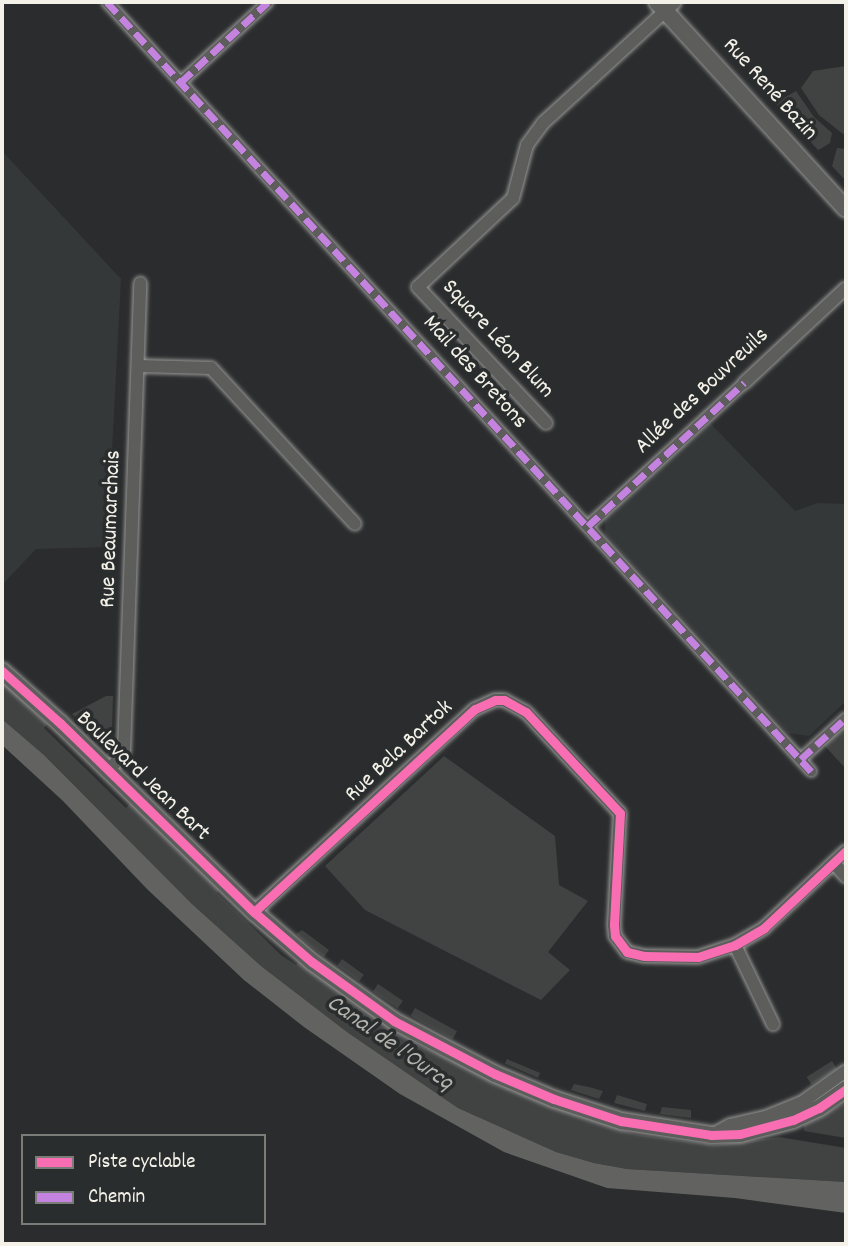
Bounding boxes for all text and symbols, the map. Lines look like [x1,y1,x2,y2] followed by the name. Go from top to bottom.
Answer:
[716,33,822,147] street label: Rue René Bazin
[435,275,559,405] street label: Square Léon Blum
[416,310,532,436] street label: Mail des Bretons
[630,323,776,461] street label: Allée des Bouvreuils
[95,450,129,608] street label: Rue Beaumarchais
[340,695,460,809] street label: Rue Bela Bartok
[69,706,215,848] street label: Boulevard Jean Bart
[320,990,458,1098] water label: Canal de l'Ourcq
[21,1134,266,1225] legend
[88,1148,196,1178] text: Piste cyclable
[88,1183,145,1213] text: Chemin

